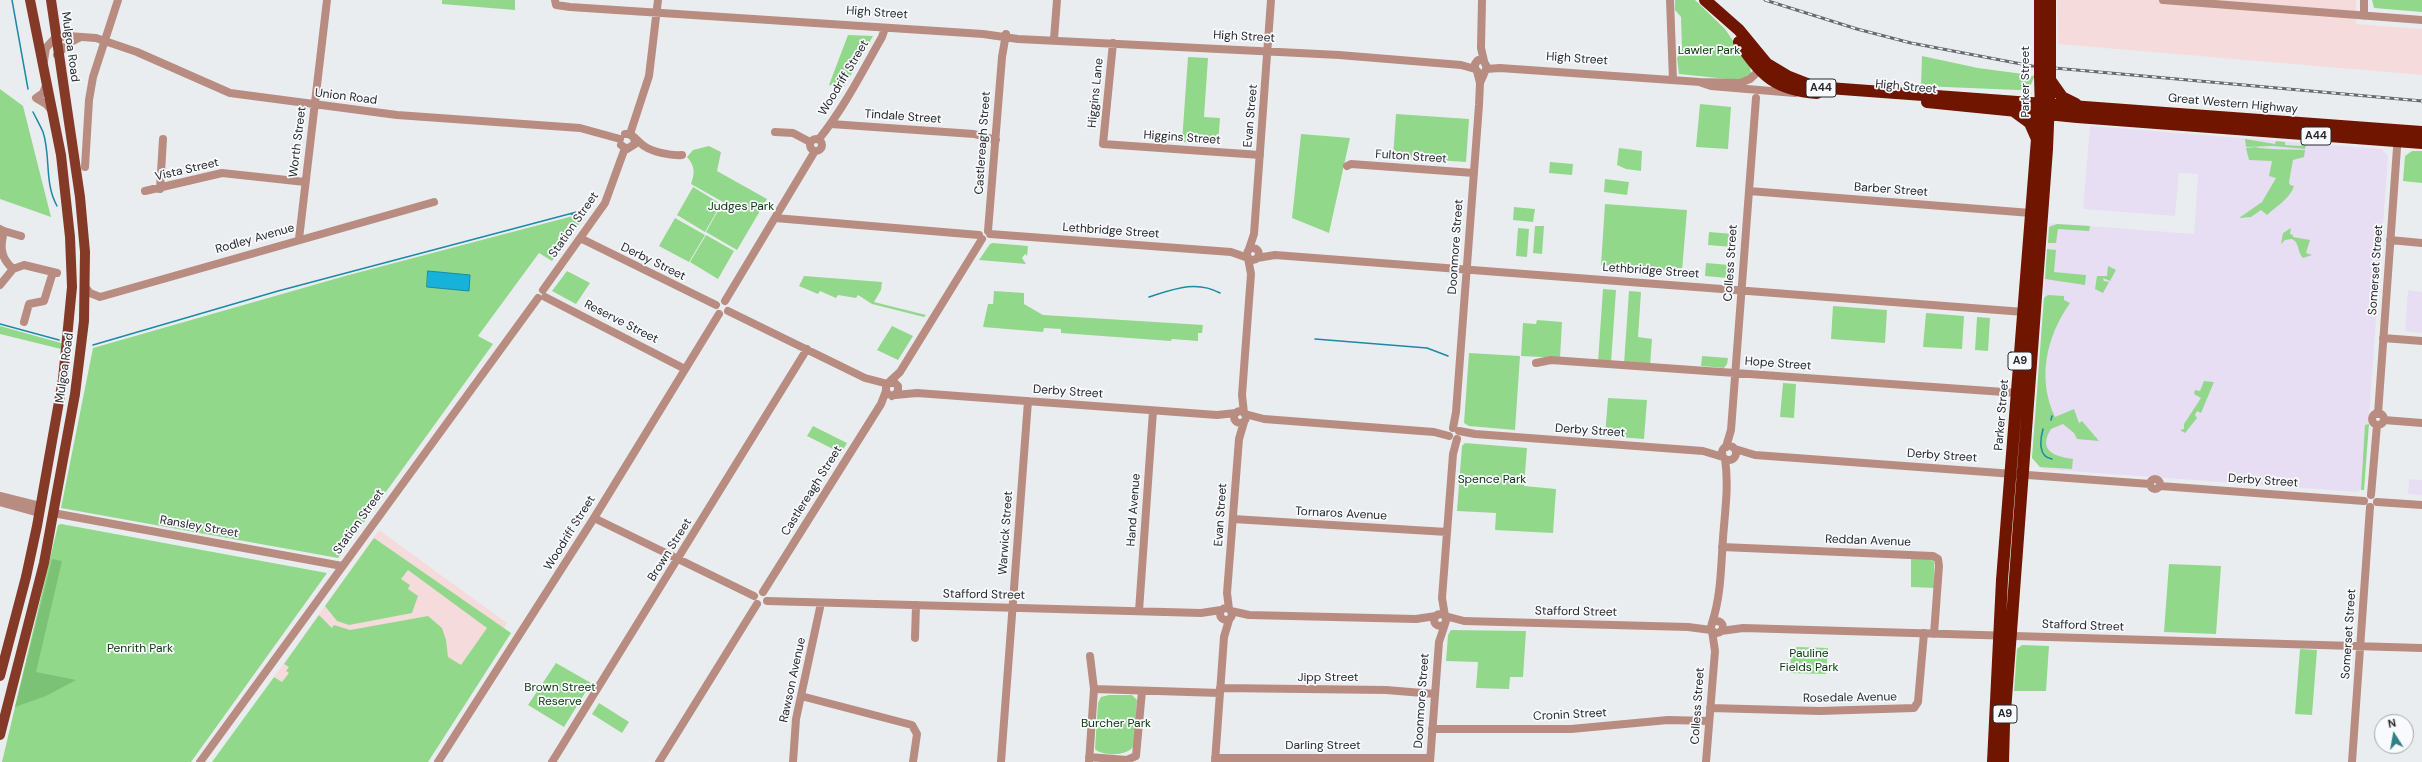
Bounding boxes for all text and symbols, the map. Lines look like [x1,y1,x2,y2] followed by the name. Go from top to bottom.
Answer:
[846,4,908,22] street label: High Street
[58,11,82,83] street label: Mulgoa Road
[1213,28,1275,46] street label: High Street
[816,38,872,118] street label: Woodriff Street
[1678,44,1740,58] park label: Lawler Park
[2019,46,2033,118] street label: Parker Street
[1546,50,1608,68] street label: High Street
[1085,57,1107,129] street label: Higgins Lane
[1875,77,1937,97] street label: High Street
[1806,79,1836,97] road number: A44
[1241,84,1261,148] street label: Evan Street
[314,86,378,108] street label: Union Road
[972,91,994,195] street label: Castlereagh Street
[2167,91,2299,117] street label: Great Western Highway
[287,106,309,178] street label: Worth Street
[864,107,942,127] street label: Tindale Street
[2301,127,2331,145] road number: A44
[1143,128,1221,148] street label: Higgins Street
[1375,147,1447,167] street label: Fulton Street
[154,156,220,184] street label: Vista Street
[1854,180,1928,200] street label: Barber Street
[546,189,602,261] street label: Station Street
[1445,199,1467,295] street label: Doonmore Street
[708,200,774,214] park label: Judges Park
[1062,220,1160,242] street label: Lethbridge Street
[214,221,296,257] street label: Rodley Avenue
[1721,224,1741,302] street label: Colless Street
[2366,224,2386,316] street label: Somerset Street
[618,240,688,284] street label: Derby Street
[1602,260,1700,282] street label: Lethbridge Street
[582,297,660,347] street label: Reserve Street
[53,332,77,404] street label: Mulgoa Road
[2008,352,2032,370] road number: A9
[1744,354,1812,374] street label: Hope Street
[1992,379,2012,451] street label: Parker Street
[1032,382,1104,402] street label: Derby Street
[1554,421,1626,441] street label: Derby Street
[778,443,846,539] street label: Castlereagh Street
[1906,446,1978,466] street label: Derby Street
[2227,471,2299,491] street label: Derby Street
[1124,473,1144,547] street label: Hand Avenue
[1458,473,1526,487] park label: Spence Park
[1212,483,1230,547] street label: Evan Street
[331,487,387,557] street label: Station Street
[996,491,1016,575] street label: Warwick Street
[541,493,599,573] street label: Woodriff Street
[1295,504,1387,524] street label: Tornaros Avenue
[159,513,239,541] street label: Ransley Street
[645,516,695,584] street label: Brown Street
[1825,532,1911,550] street label: Reddan Avenue
[943,587,1025,603] street label: Stafford Street
[2339,588,2359,680] street label: Somerset Street
[1535,604,1617,620] street label: Stafford Street
[2042,617,2124,635] street label: Stafford Street
[777,636,809,724] street label: Rawson Avenue
[107,642,173,656] park label: Penrith Park
[1779,647,1839,675] park label: Pauline Fields Park
[1411,653,1433,749] street label: Doonmore Street
[1688,667,1708,745] street label: Colless Street
[1297,671,1359,685] street label: Jipp Street
[524,681,596,709] park label: Brown Street Reserve
[1803,690,1897,706] street label: Rosedale Avenue
[1993,705,2017,723] road number: A9
[1533,706,1607,724] street label: Cronin Street
[2374,714,2414,754] north arrow
[2387,716,2397,731] text: N
[1081,717,1151,731] park label: Burcher Park
[1285,739,1361,753] street label: Darling Street

